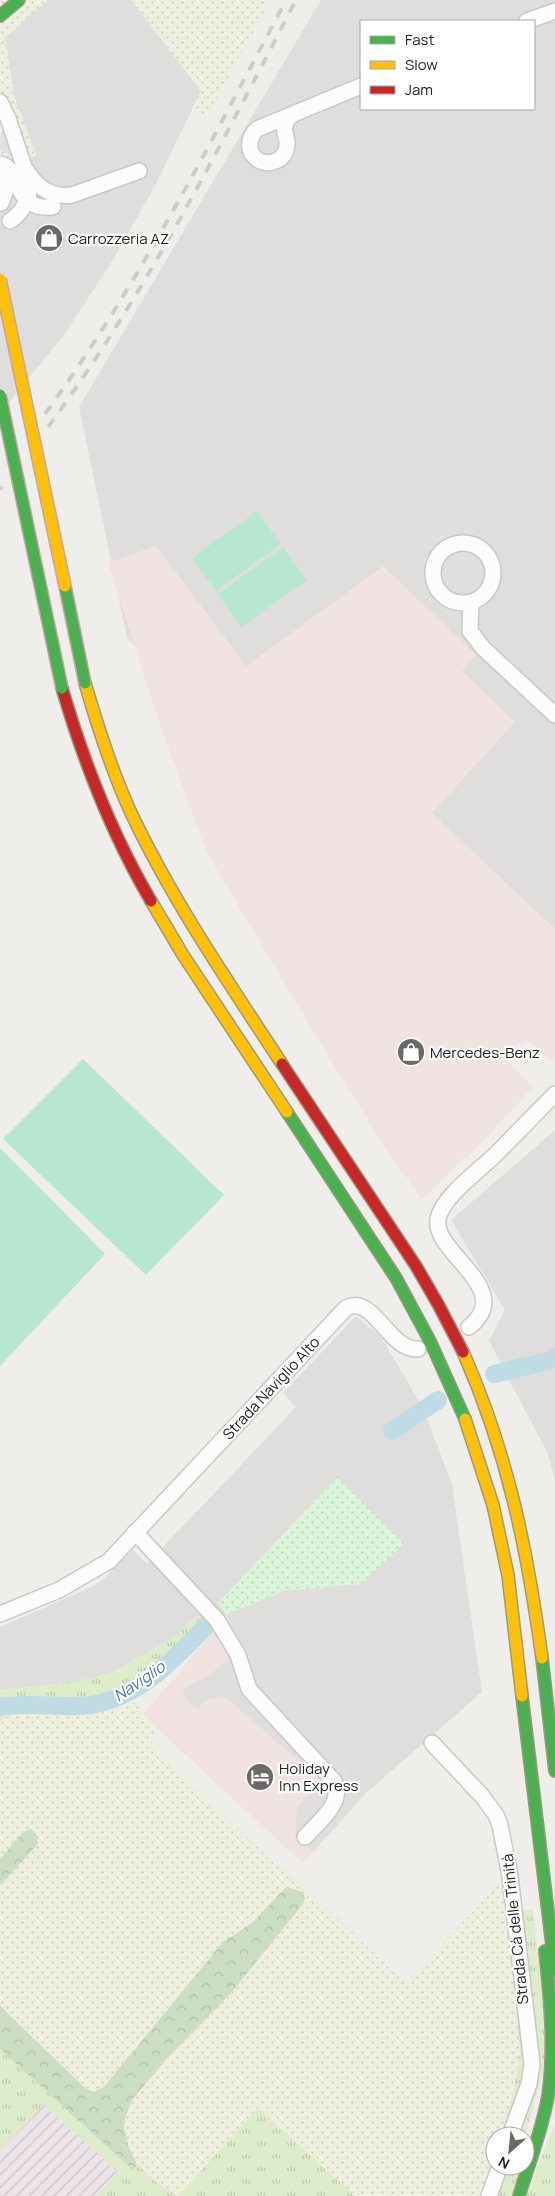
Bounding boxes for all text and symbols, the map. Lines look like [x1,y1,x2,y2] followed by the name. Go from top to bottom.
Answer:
[360,20,535,110] legend
[405,29,434,50] text: Fast
[405,54,438,75] text: Slow
[405,79,433,100] text: Jam
[34,223,64,253] shop icon: Carrozzeria AZ
[68,228,169,249] place label: Carrozzeria AZ
[396,1037,426,1067] shop icon: Mercedes-Benz
[430,1042,540,1063] place label: Mercedes-Benz
[218,1332,324,1444] street label: Strada Naviglio Alto
[109,1655,170,1706] water label: Naviglio
[279,1758,359,1796] place label: Holiday Inn Express
[245,1762,275,1792] hotel icon: Holiday Inn Express
[497,1853,533,2005] street label: Strada Cà delle Trinità
[485,2126,535,2176] north arrow
[495,2152,513,2174] text: N

